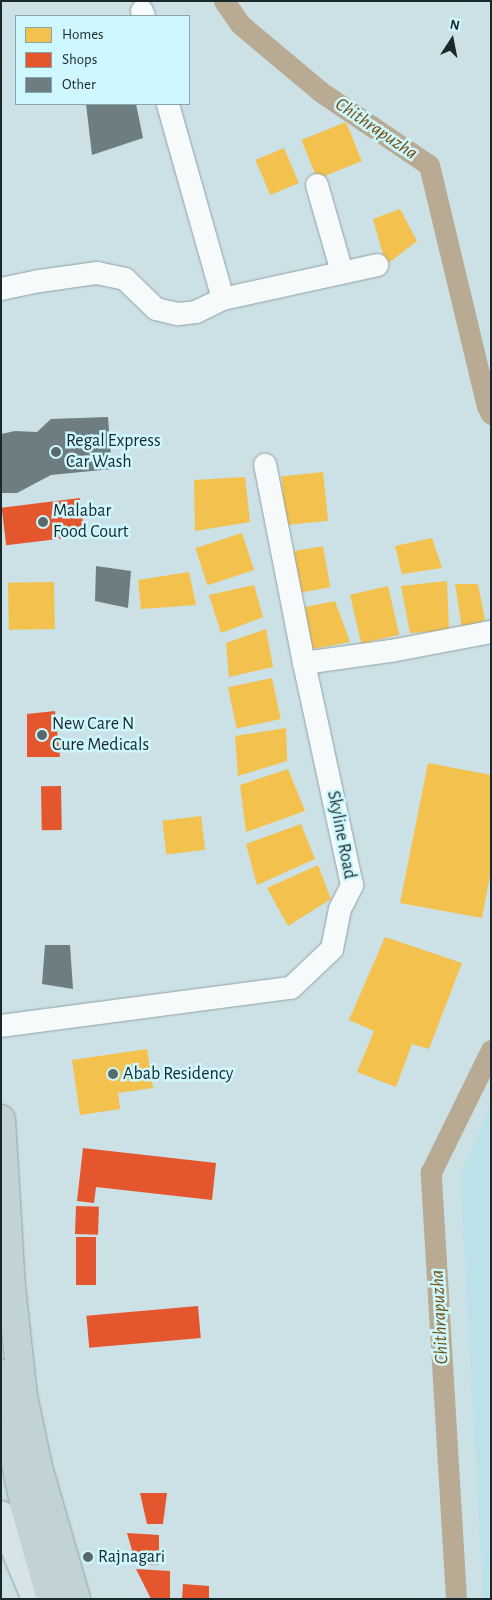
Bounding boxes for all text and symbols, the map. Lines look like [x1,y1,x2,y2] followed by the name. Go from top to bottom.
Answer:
[15,15,190,105] legend
[427,15,477,65] north arrow
[449,17,461,33] text: N
[62,27,104,42] text: Homes
[62,52,97,67] text: Shops
[62,77,96,92] text: Other
[330,93,422,165] water label: Chithrapuzha
[66,431,161,474] place label: Regal Express Car Wash
[50,446,62,458] marker: Regal Express Car Wash
[53,501,129,544] place label: Malabar Food Court
[37,516,49,528] marker: Malabar Food Court
[52,714,149,756] place label: New Care N Cure Medicals
[36,729,48,741] marker: New Care N Cure Medicals
[322,789,360,881] street label: Skyline Road
[123,1063,233,1085] place label: Abab Residency
[107,1068,119,1080] marker: Abab Residency
[426,1269,454,1365] water label: Chithrapuzha
[98,1546,165,1568] place label: Rajnagari
[82,1551,94,1563] marker: Rajnagari

